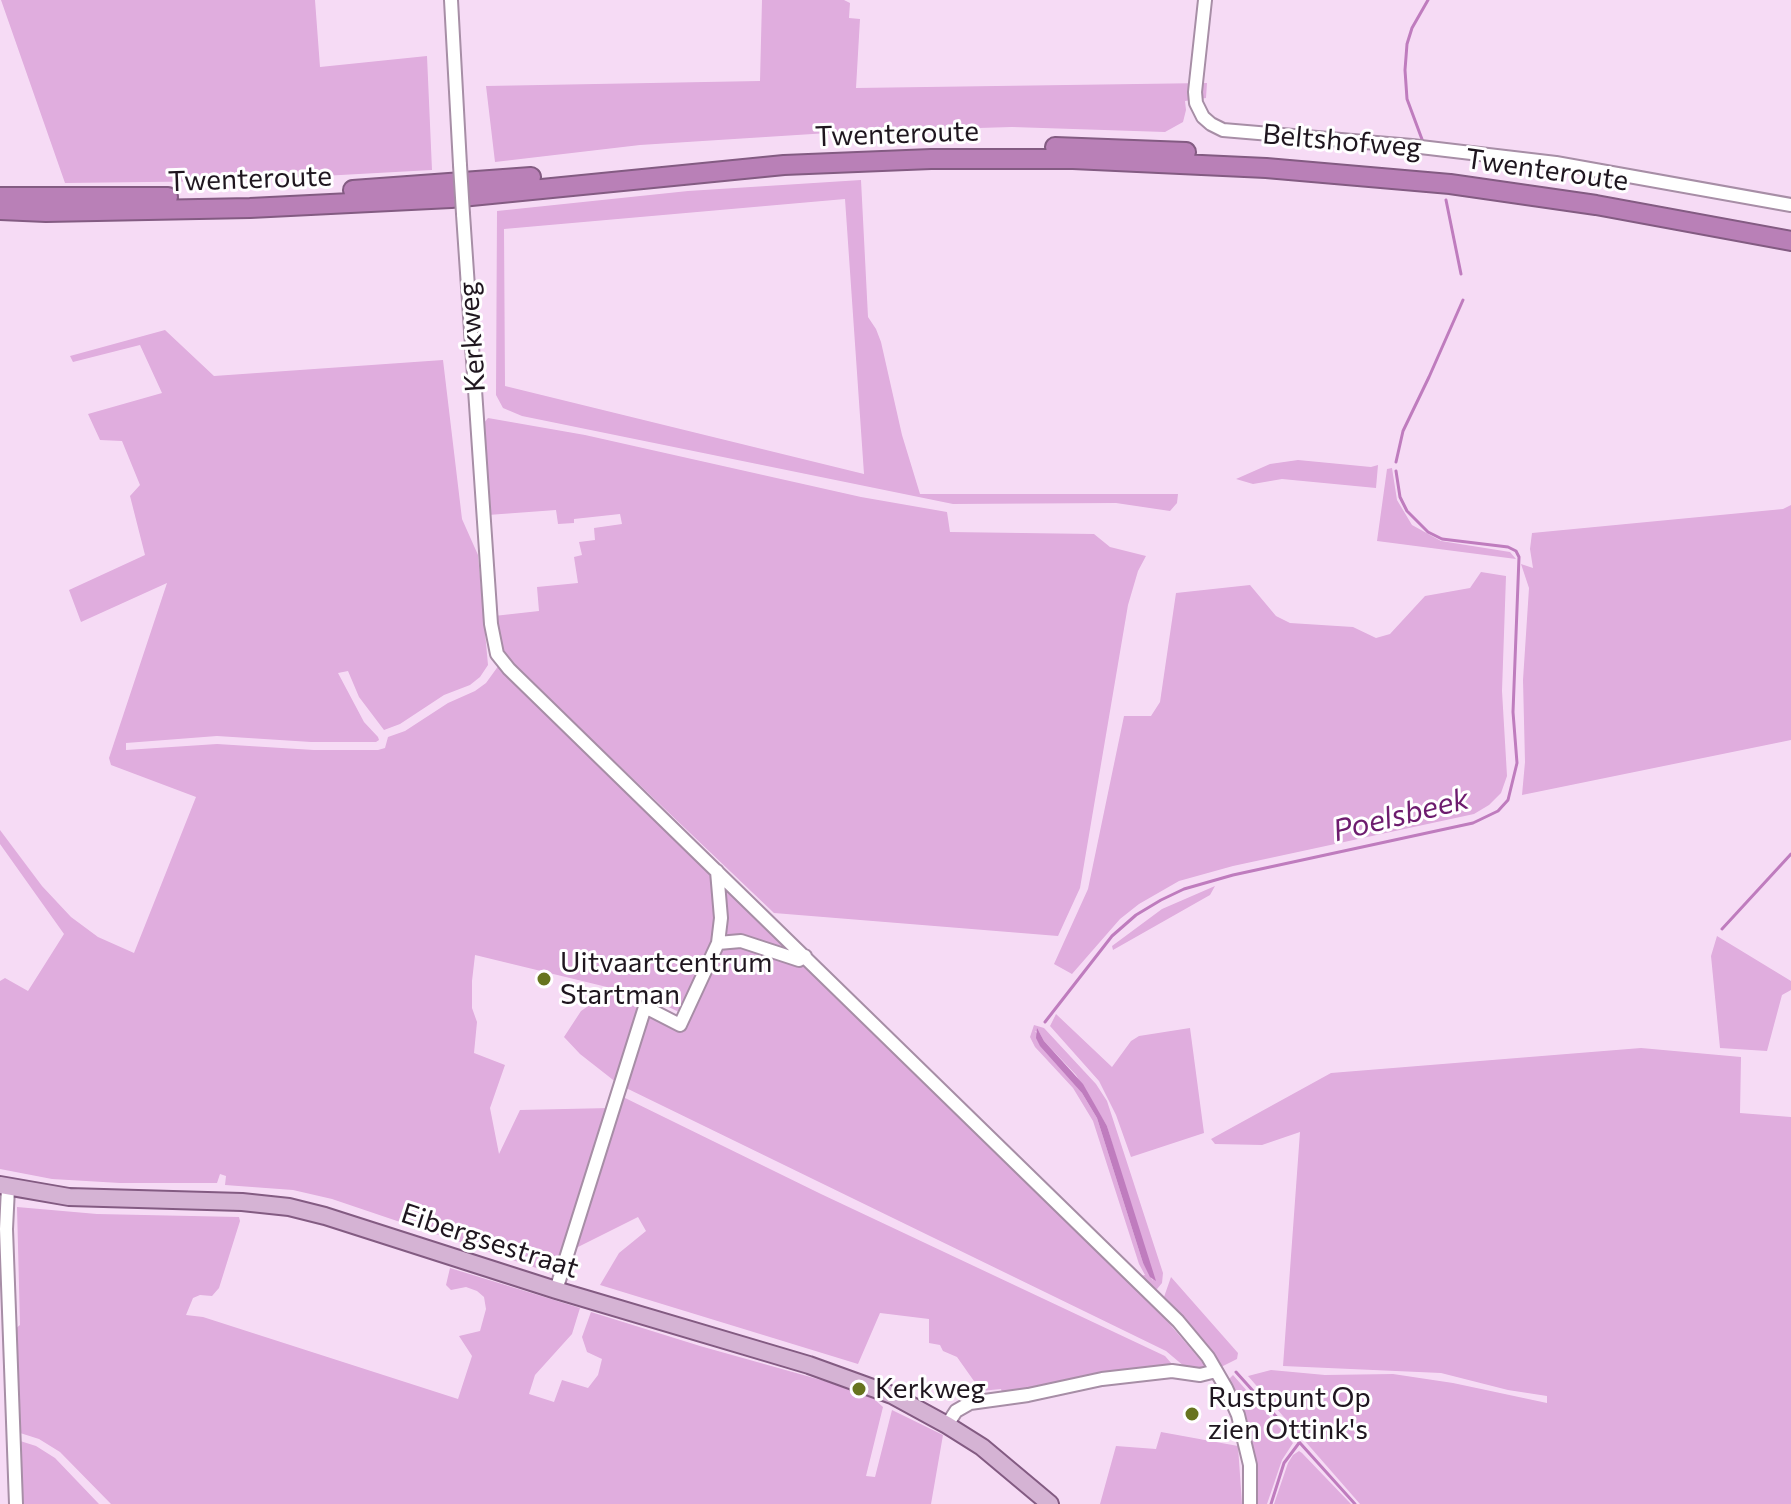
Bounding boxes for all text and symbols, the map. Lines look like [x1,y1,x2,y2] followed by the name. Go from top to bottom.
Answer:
[814,114,980,154] street label: Twenteroute
[1261,117,1423,165] street label: Beltshofweg
[1463,142,1631,198] street label: Twenteroute
[167,159,333,199] street label: Twenteroute
[451,281,493,393] street label: Kerkweg
[1329,781,1473,849] water label: Poelsbeek
[560,946,772,1012] place label: Uitvaartcentrum Startman
[535,970,553,988] marker: Uitvaartcentrum Startman
[397,1196,583,1286] street label: Eibergsestraat
[875,1372,986,1406] place label: Kerkweg
[850,1380,868,1398] marker: Kerkweg
[1208,1381,1371,1447] place label: Rustpunt Op zien Ottink's
[1183,1405,1201,1423] marker: Rustpunt Op zien Ottink's

